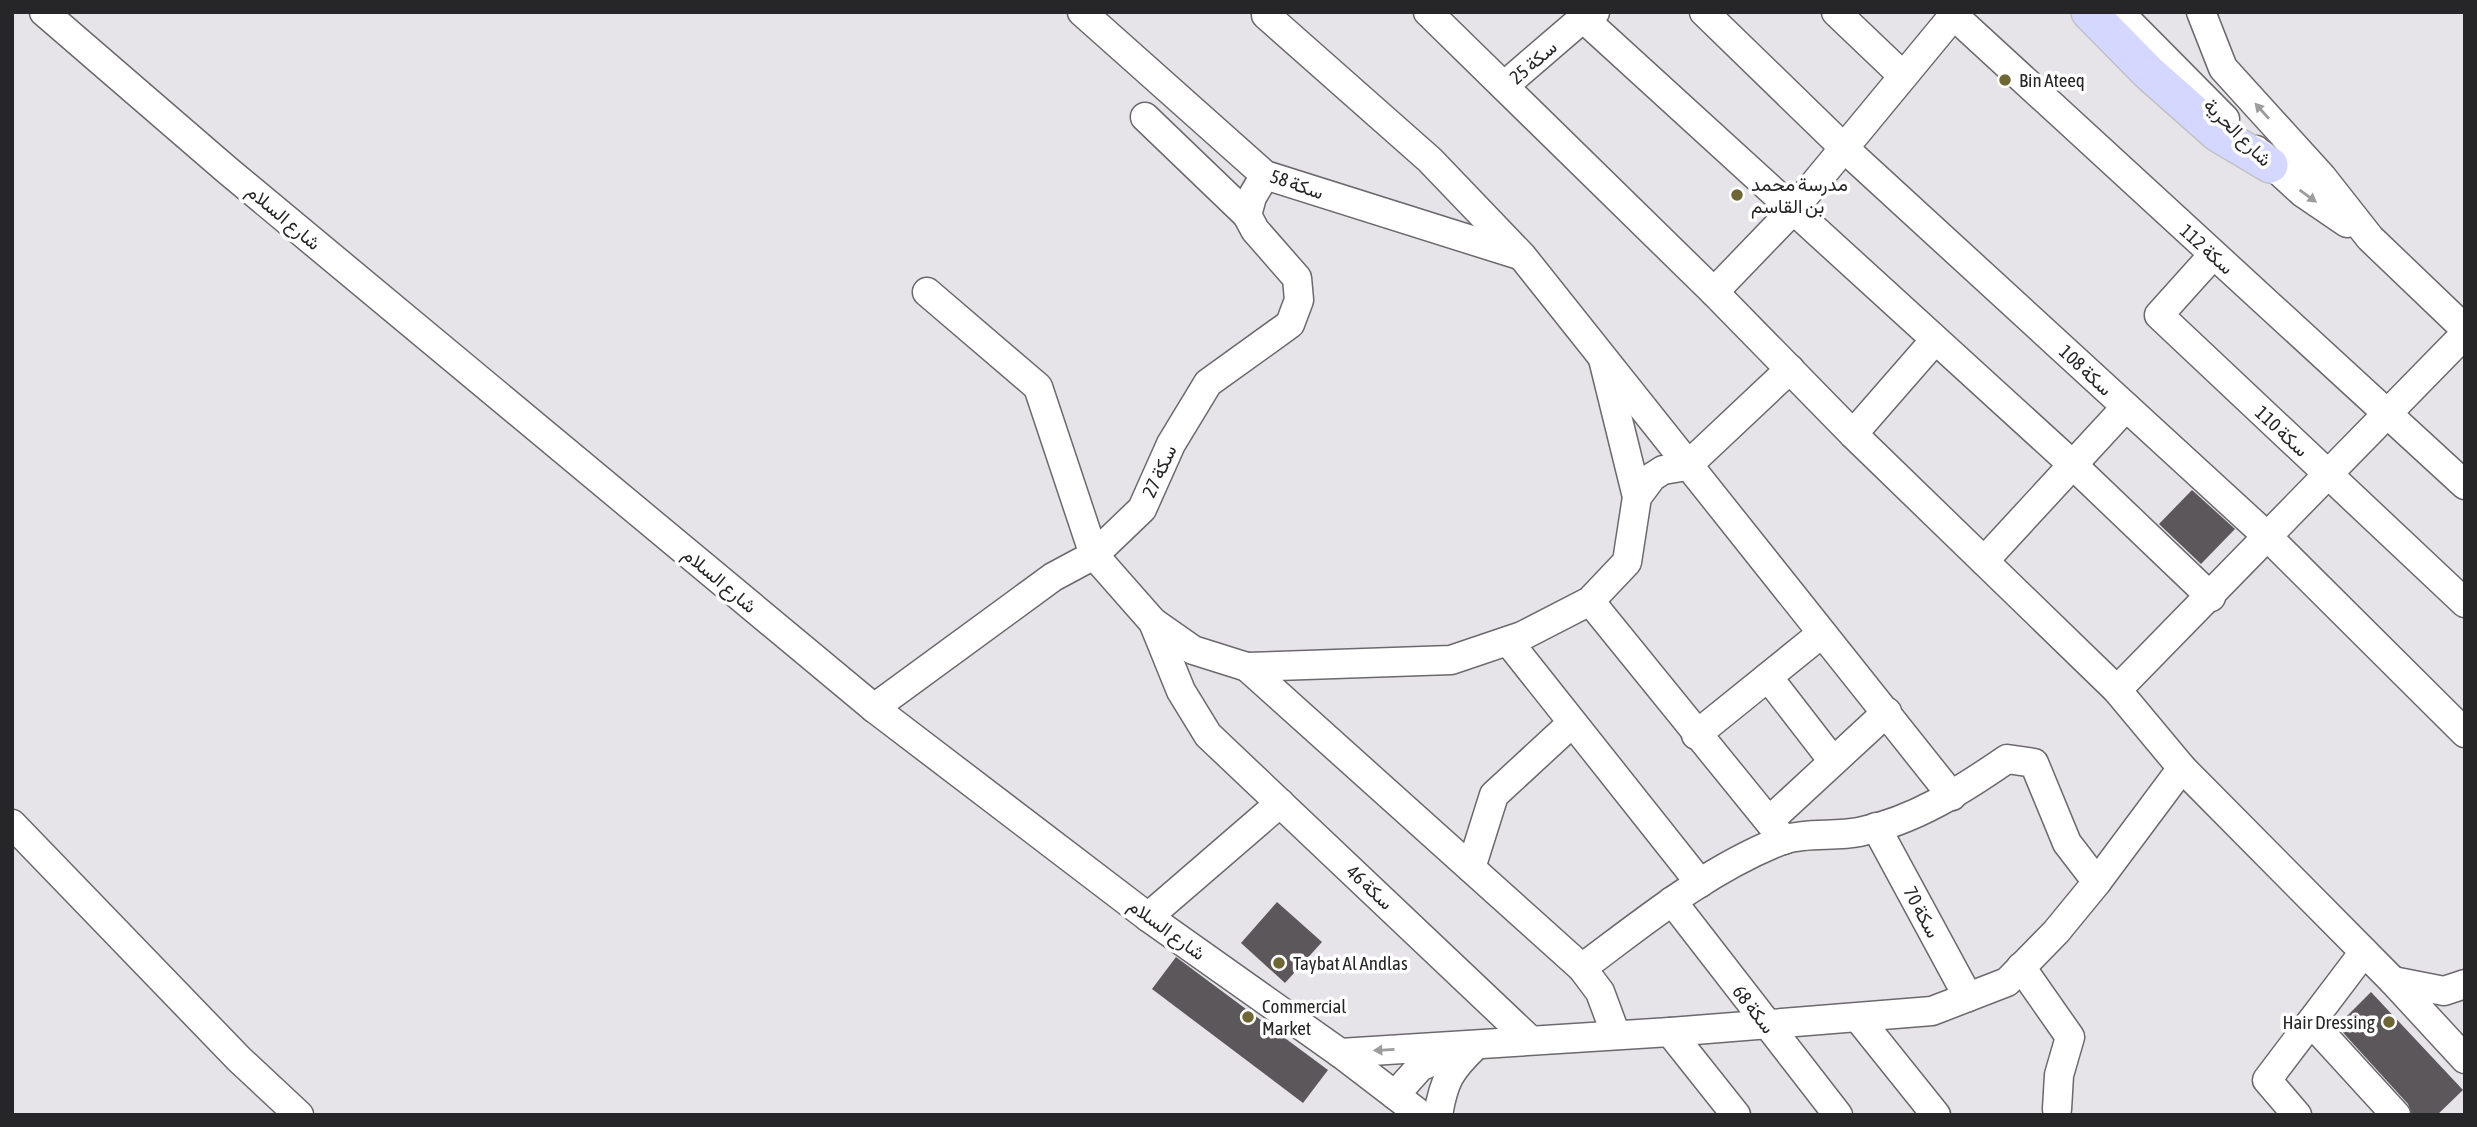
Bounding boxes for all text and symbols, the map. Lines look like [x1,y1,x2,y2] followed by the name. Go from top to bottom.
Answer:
[1505,36,1561,88] street label: سكة 25
[2019,69,2085,91] place label: Bin Ateeq
[1997,72,2013,88] marker: Bin Ateeq
[2198,94,2276,172] street label: شارع الحرية
[2255,103,2271,120] one-way arrow
[1267,165,1327,203] street label: سكة 58
[1751,173,1848,219] place label: مدرسة محمد بن القاسم
[241,180,325,256] street label: شارع السلام
[1729,187,1745,203] marker: مدرسة محمد بن القاسم
[2299,189,2317,203] one-way arrow
[2176,219,2238,279] street label: سكة 112
[2055,340,2117,400] street label: سكة 108
[2251,401,2313,461] street label: سكة 110
[1137,441,1181,501] street label: سكة 27
[677,543,761,619] street label: شارع السلام
[1342,860,1398,914] street label: سكة 46
[1899,883,1945,941] street label: سكة 70
[1123,894,1210,966] street label: شارع السلام
[1293,952,1408,974] place label: Taybat Al Andlas
[1271,955,1287,971] marker: Taybat Al Andlas
[1728,981,1780,1037] street label: سكة 68
[1262,995,1346,1039] place label: Commercial Market
[1240,1009,1256,1025] marker: Commercial Market
[2283,1011,2376,1033] place label: Hair Dressing
[2381,1014,2397,1030] marker: Hair Dressing
[1372,1045,1394,1056] one-way arrow

